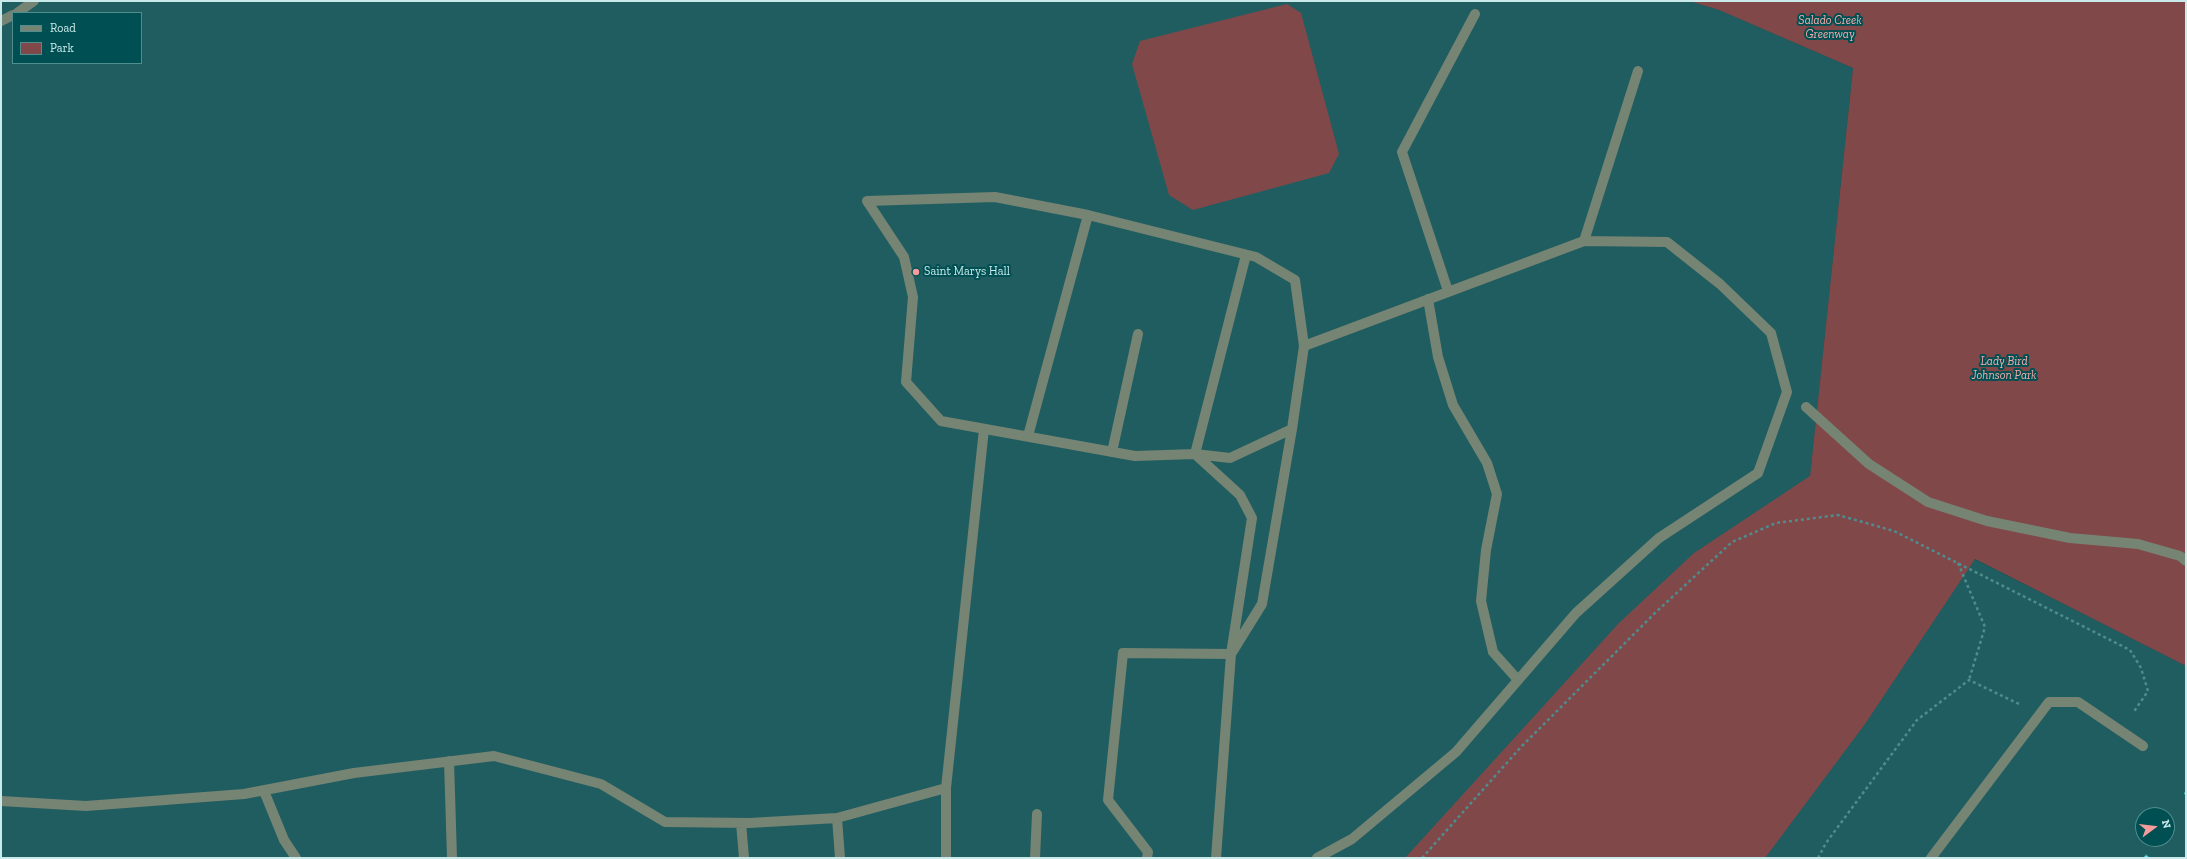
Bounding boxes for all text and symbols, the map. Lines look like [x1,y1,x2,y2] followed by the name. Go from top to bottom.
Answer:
[12,12,142,64] legend
[1798,14,1862,42] park label: Salado Creek Greenway
[50,21,76,35] text: Road
[50,41,74,55] text: Park
[924,265,1010,279] place label: Saint Marys Hall
[911,267,921,277] marker: Saint Marys Hall
[1972,355,2036,383] park label: Lady Bird Johnson Park
[2135,807,2175,847] north arrow
[2159,818,2173,830] text: N

